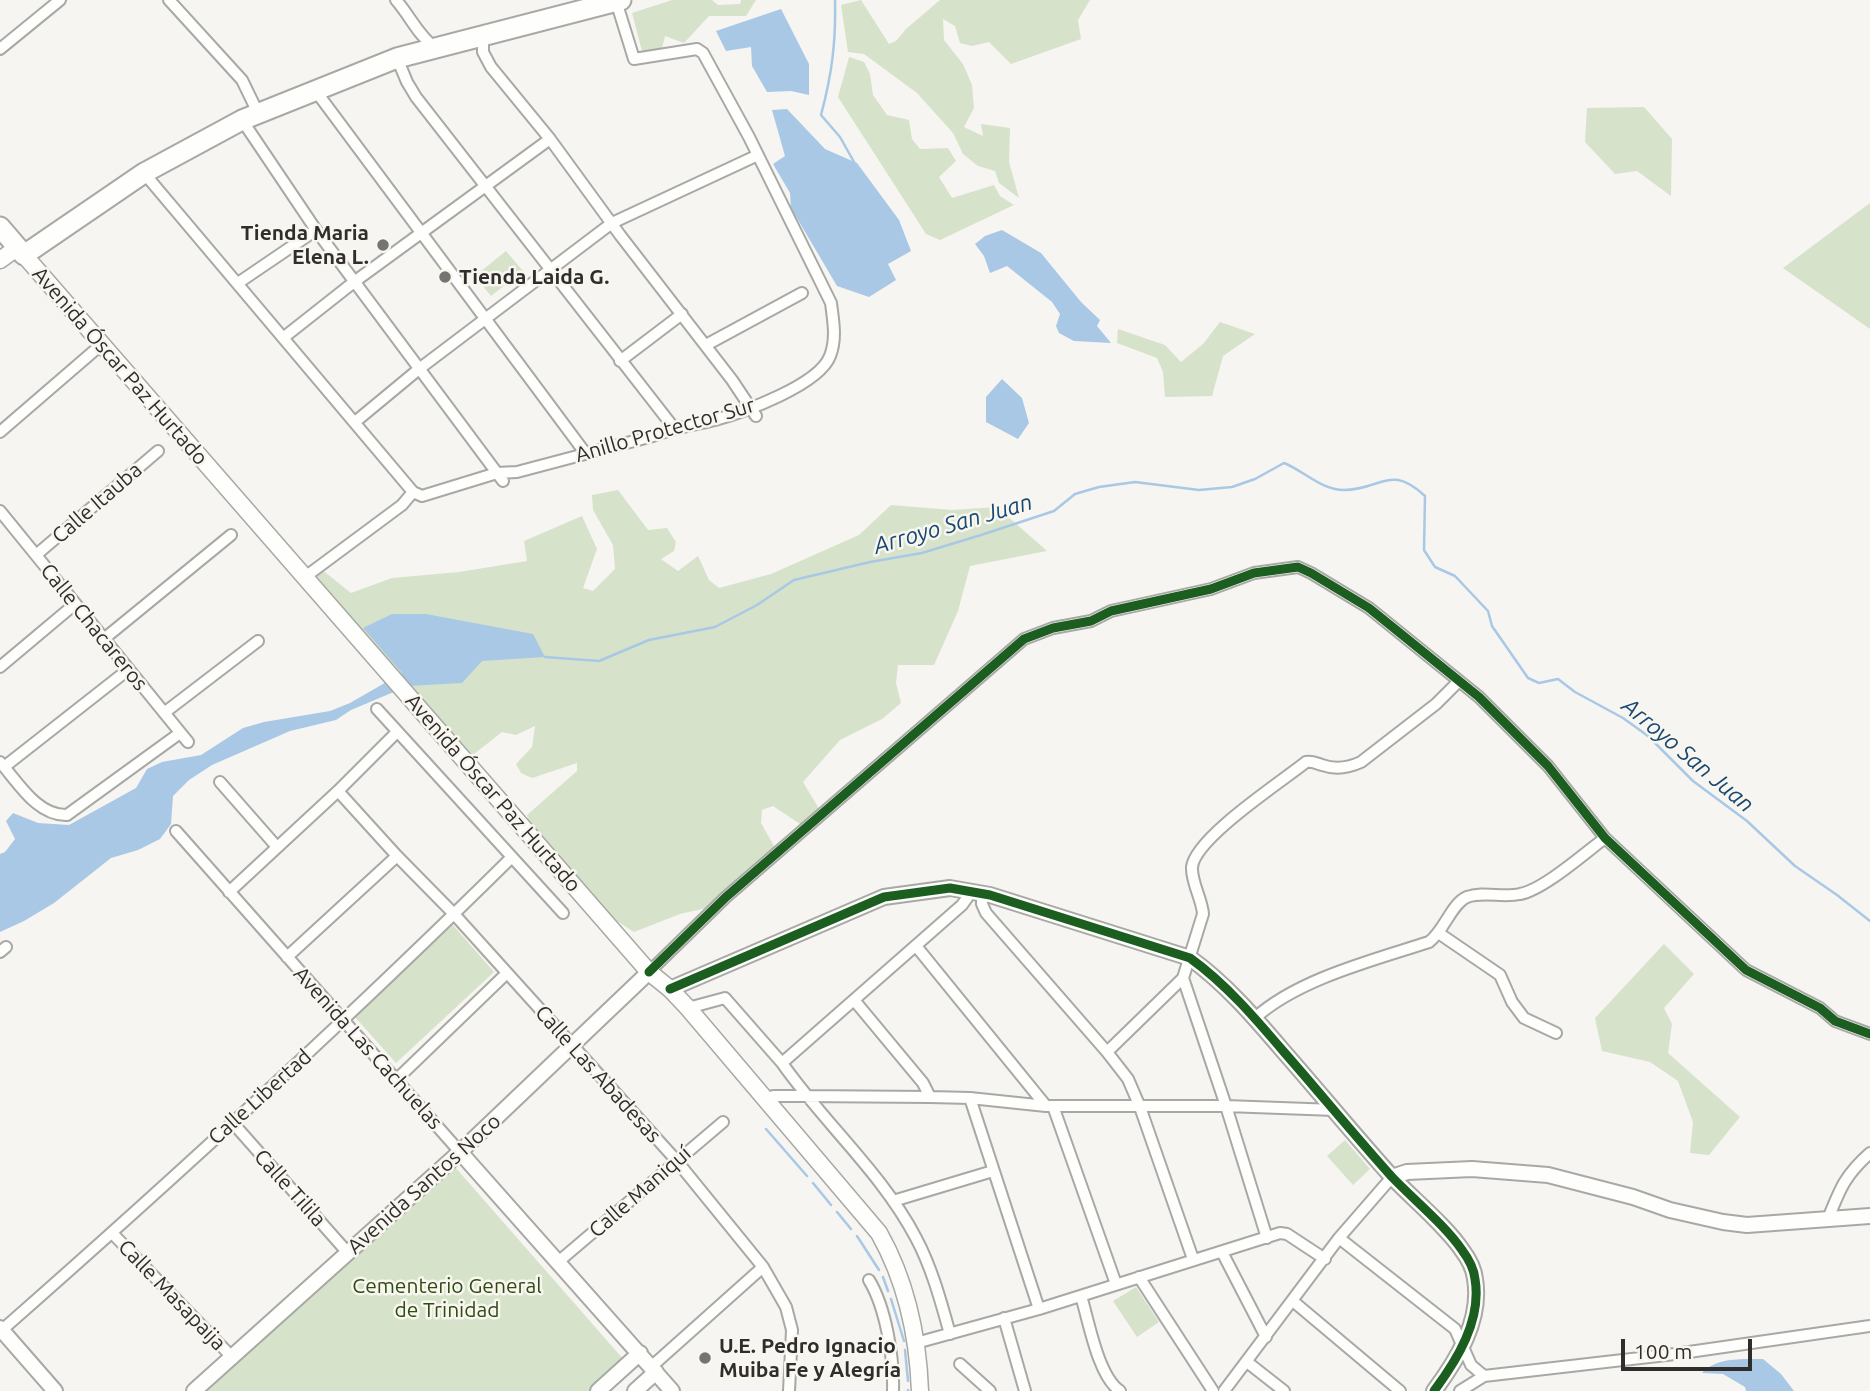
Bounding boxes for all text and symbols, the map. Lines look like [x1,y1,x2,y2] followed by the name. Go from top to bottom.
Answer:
[241,220,369,270] place label: Tienda Maria Elena L.
[375,237,391,253] marker: Tienda Maria Elena L.
[27,262,213,470] street label: Avenida Óscar Paz Hurtado
[459,264,609,290] place label: Tienda Laida G.
[437,269,453,285] marker: Tienda Laida G.
[572,392,758,468] street label: Anillo Protector Sur
[47,457,147,549] street label: Calle Itauba
[870,488,1036,560] water label: Arroyo San Juan
[35,558,153,696] street label: Calle Chacareros
[400,689,586,897] street label: Avenida Óscar Paz Hurtado
[1616,692,1760,818] water label: Arroyo San Juan
[288,962,448,1134] street label: Avenida Las Cachuelas
[530,1000,666,1148] street label: Calle Las Abadesas
[203,1044,317,1150] street label: Calle Libertad
[342,1109,506,1259] street label: Avenida Santos Noco
[584,1141,696,1243] street label: Calle Maniquí
[249,1144,331,1232] street label: Calle Tilila
[113,1234,231,1356] street label: Calle Masapaija
[352,1273,542,1323] park label: Cementerio General de Trinidad
[1625,1324,1756,1368] scale bar
[719,1333,901,1383] place label: U.E. Pedro Ignacio Muiba Fe y Alegría
[1634,1339,1692,1363] text: 100 m
[697,1350,713,1366] marker: U.E. Pedro Ignacio Muiba Fe y Alegría

